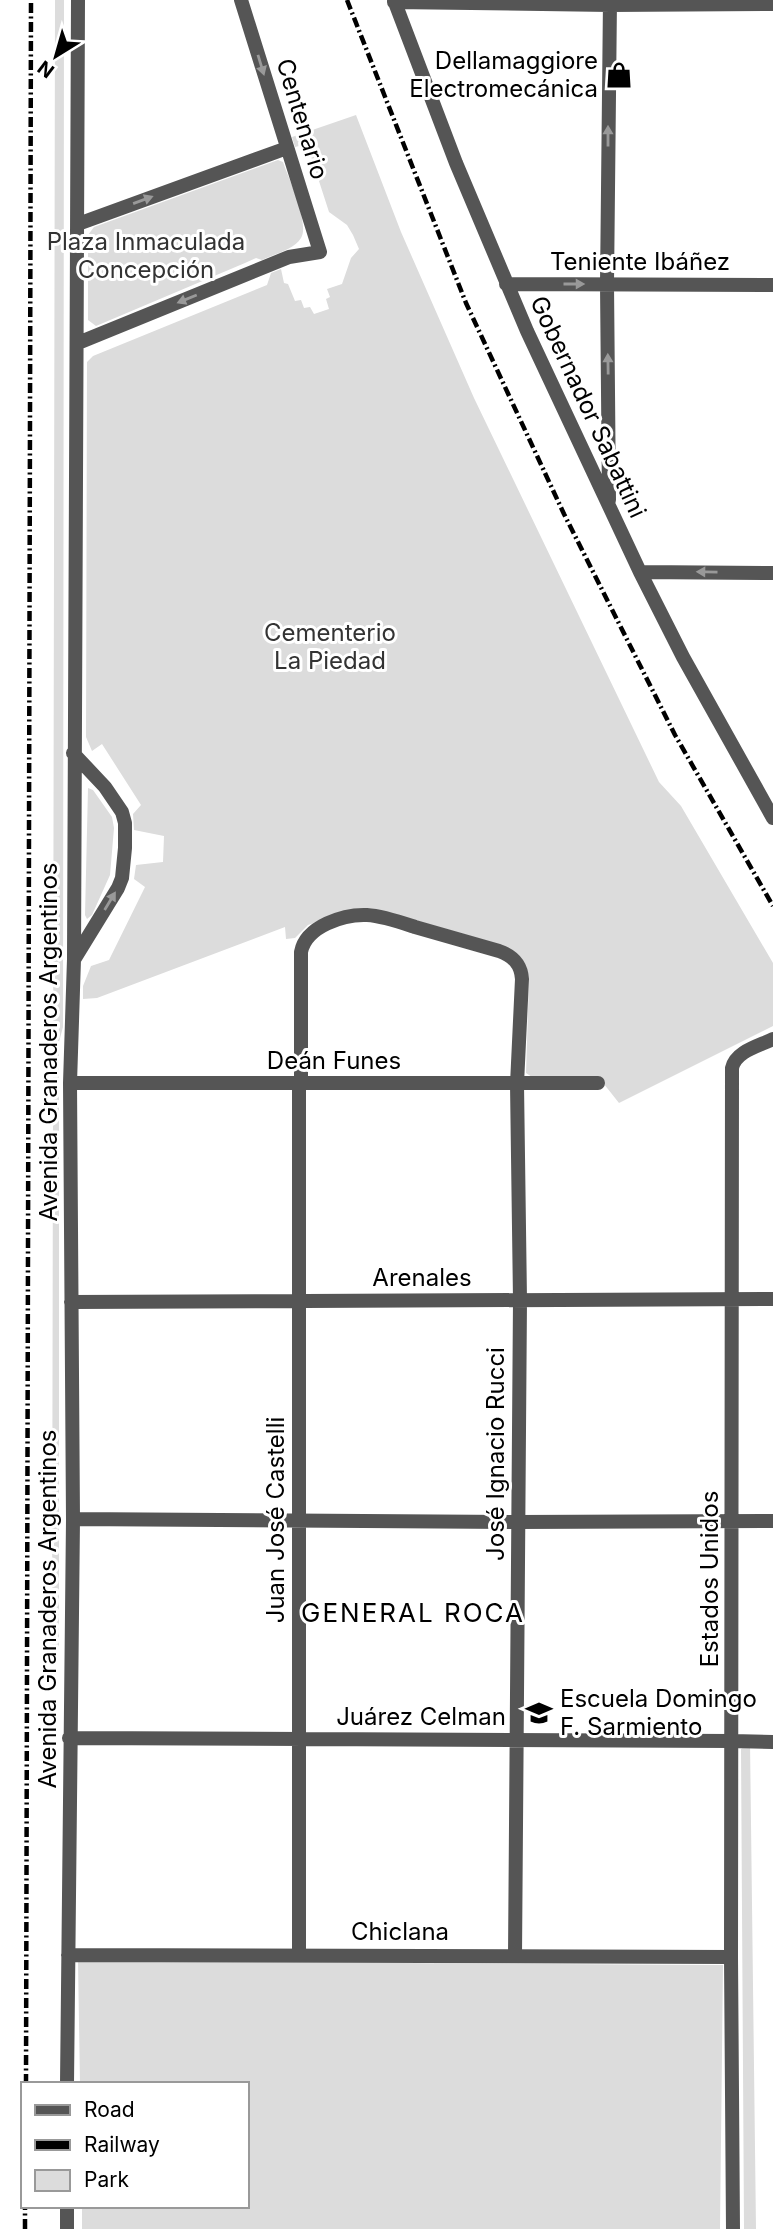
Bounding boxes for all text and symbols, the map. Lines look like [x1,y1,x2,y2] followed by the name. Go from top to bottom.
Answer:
[21,21,91,91] north arrow
[409,46,598,103] place label: Dellamaggiore Electromecánica
[257,55,267,76] one-way arrow
[270,55,335,183] street label: Centenario
[33,56,59,83] text: N
[604,60,634,90] shop icon: Dellamaggiore Electromecánica
[603,125,614,147] one-way arrow
[132,194,153,205] one-way arrow
[47,227,245,284] park label: Plaza Inmaculada Concepción
[550,247,730,276] street label: Teniente Ibáñez
[564,278,586,290] one-way arrow
[524,291,653,522] street label: Gobernador Sabattini
[176,293,197,304] one-way arrow
[602,352,614,374] one-way arrow
[695,567,717,578] one-way arrow
[264,618,396,675] park label: Cementerio La Piedad
[34,862,63,1222] street label: Avenida Granaderos Argentinos
[104,892,117,911] one-way arrow
[267,1046,401,1075] street label: Deán Funes
[372,1263,472,1292] street label: Arenales
[481,1347,510,1561] street label: José Ignacio Rucci
[261,1417,290,1623] street label: Juan José Castelli
[33,1429,62,1789] street label: Avenida Granaderos Argentinos
[695,1491,724,1667] street label: Estados Unidos
[301,1597,525,1628] district label: GENERAL ROCA
[560,1684,757,1741] place label: Escuela Domingo F. Sarmiento
[524,1698,554,1728] school or university icon: Escuela Domingo F. Sarmiento
[336,1702,506,1731] street label: Juárez Celman
[351,1917,449,1946] street label: Chiclana
[21,2082,248,2208] legend
[84,2097,135,2122] text: Road
[84,2132,160,2157] text: Railway
[84,2167,129,2192] text: Park

